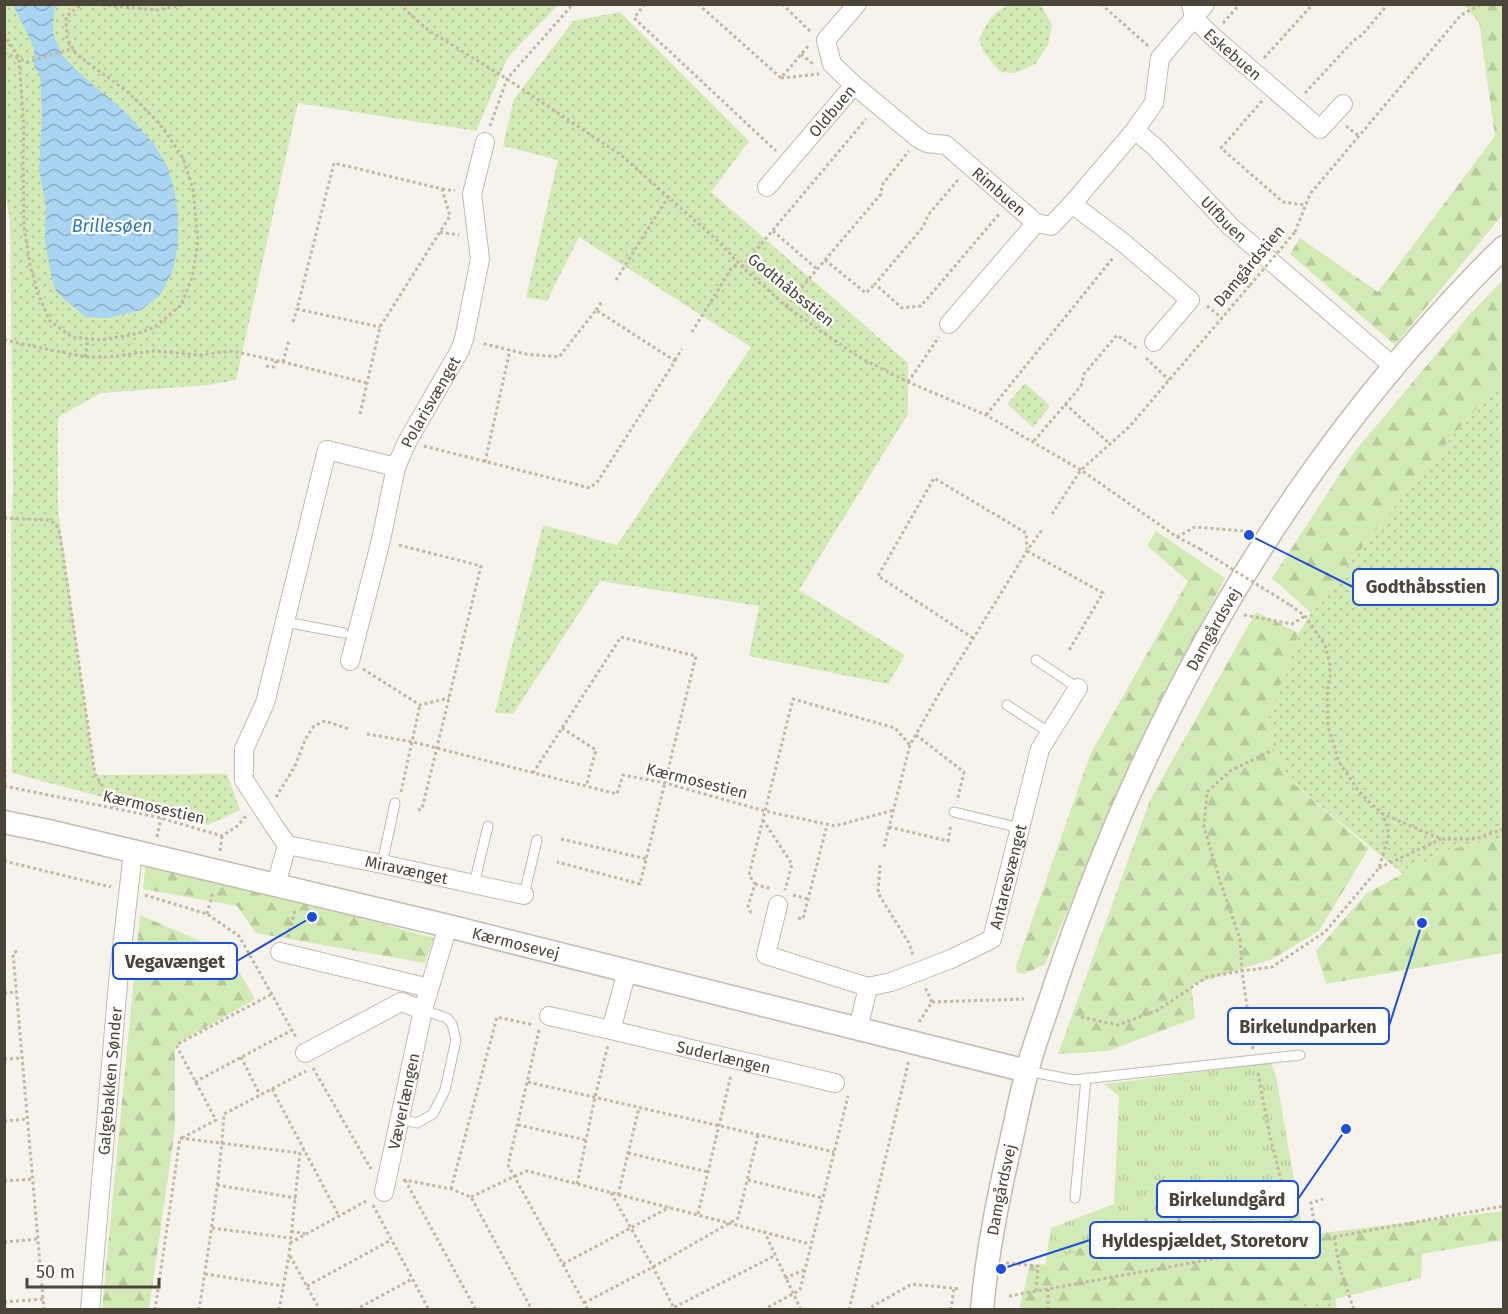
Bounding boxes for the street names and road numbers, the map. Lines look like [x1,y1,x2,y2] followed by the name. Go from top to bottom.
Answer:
[1200,24,1266,84] street label: Eskebuen
[804,81,859,141] street label: Oldbuen
[969,163,1030,220] street label: Rimbuen
[1197,192,1251,246] street label: Ulfbuen
[1209,221,1289,311] street label: Damgårdstien
[744,249,838,331] street label: Godthåbsstien
[396,353,464,450] street label: Polarisvænget
[1182,584,1244,674] street label: Damgårdsvej
[644,759,750,803] street label: Kærmosestien
[101,786,207,828] street label: Kærmosestien
[985,822,1030,931] street label: Antaresvænget
[363,851,450,888] street label: Miravænget
[470,923,562,963] street label: Kærmosevej
[94,1005,126,1156] street label: Galgebakken Sønder
[675,1036,773,1077] street label: Suderlængen
[384,1051,423,1151] street label: Væverlængen
[982,1142,1020,1237] street label: Damgårdsvej

